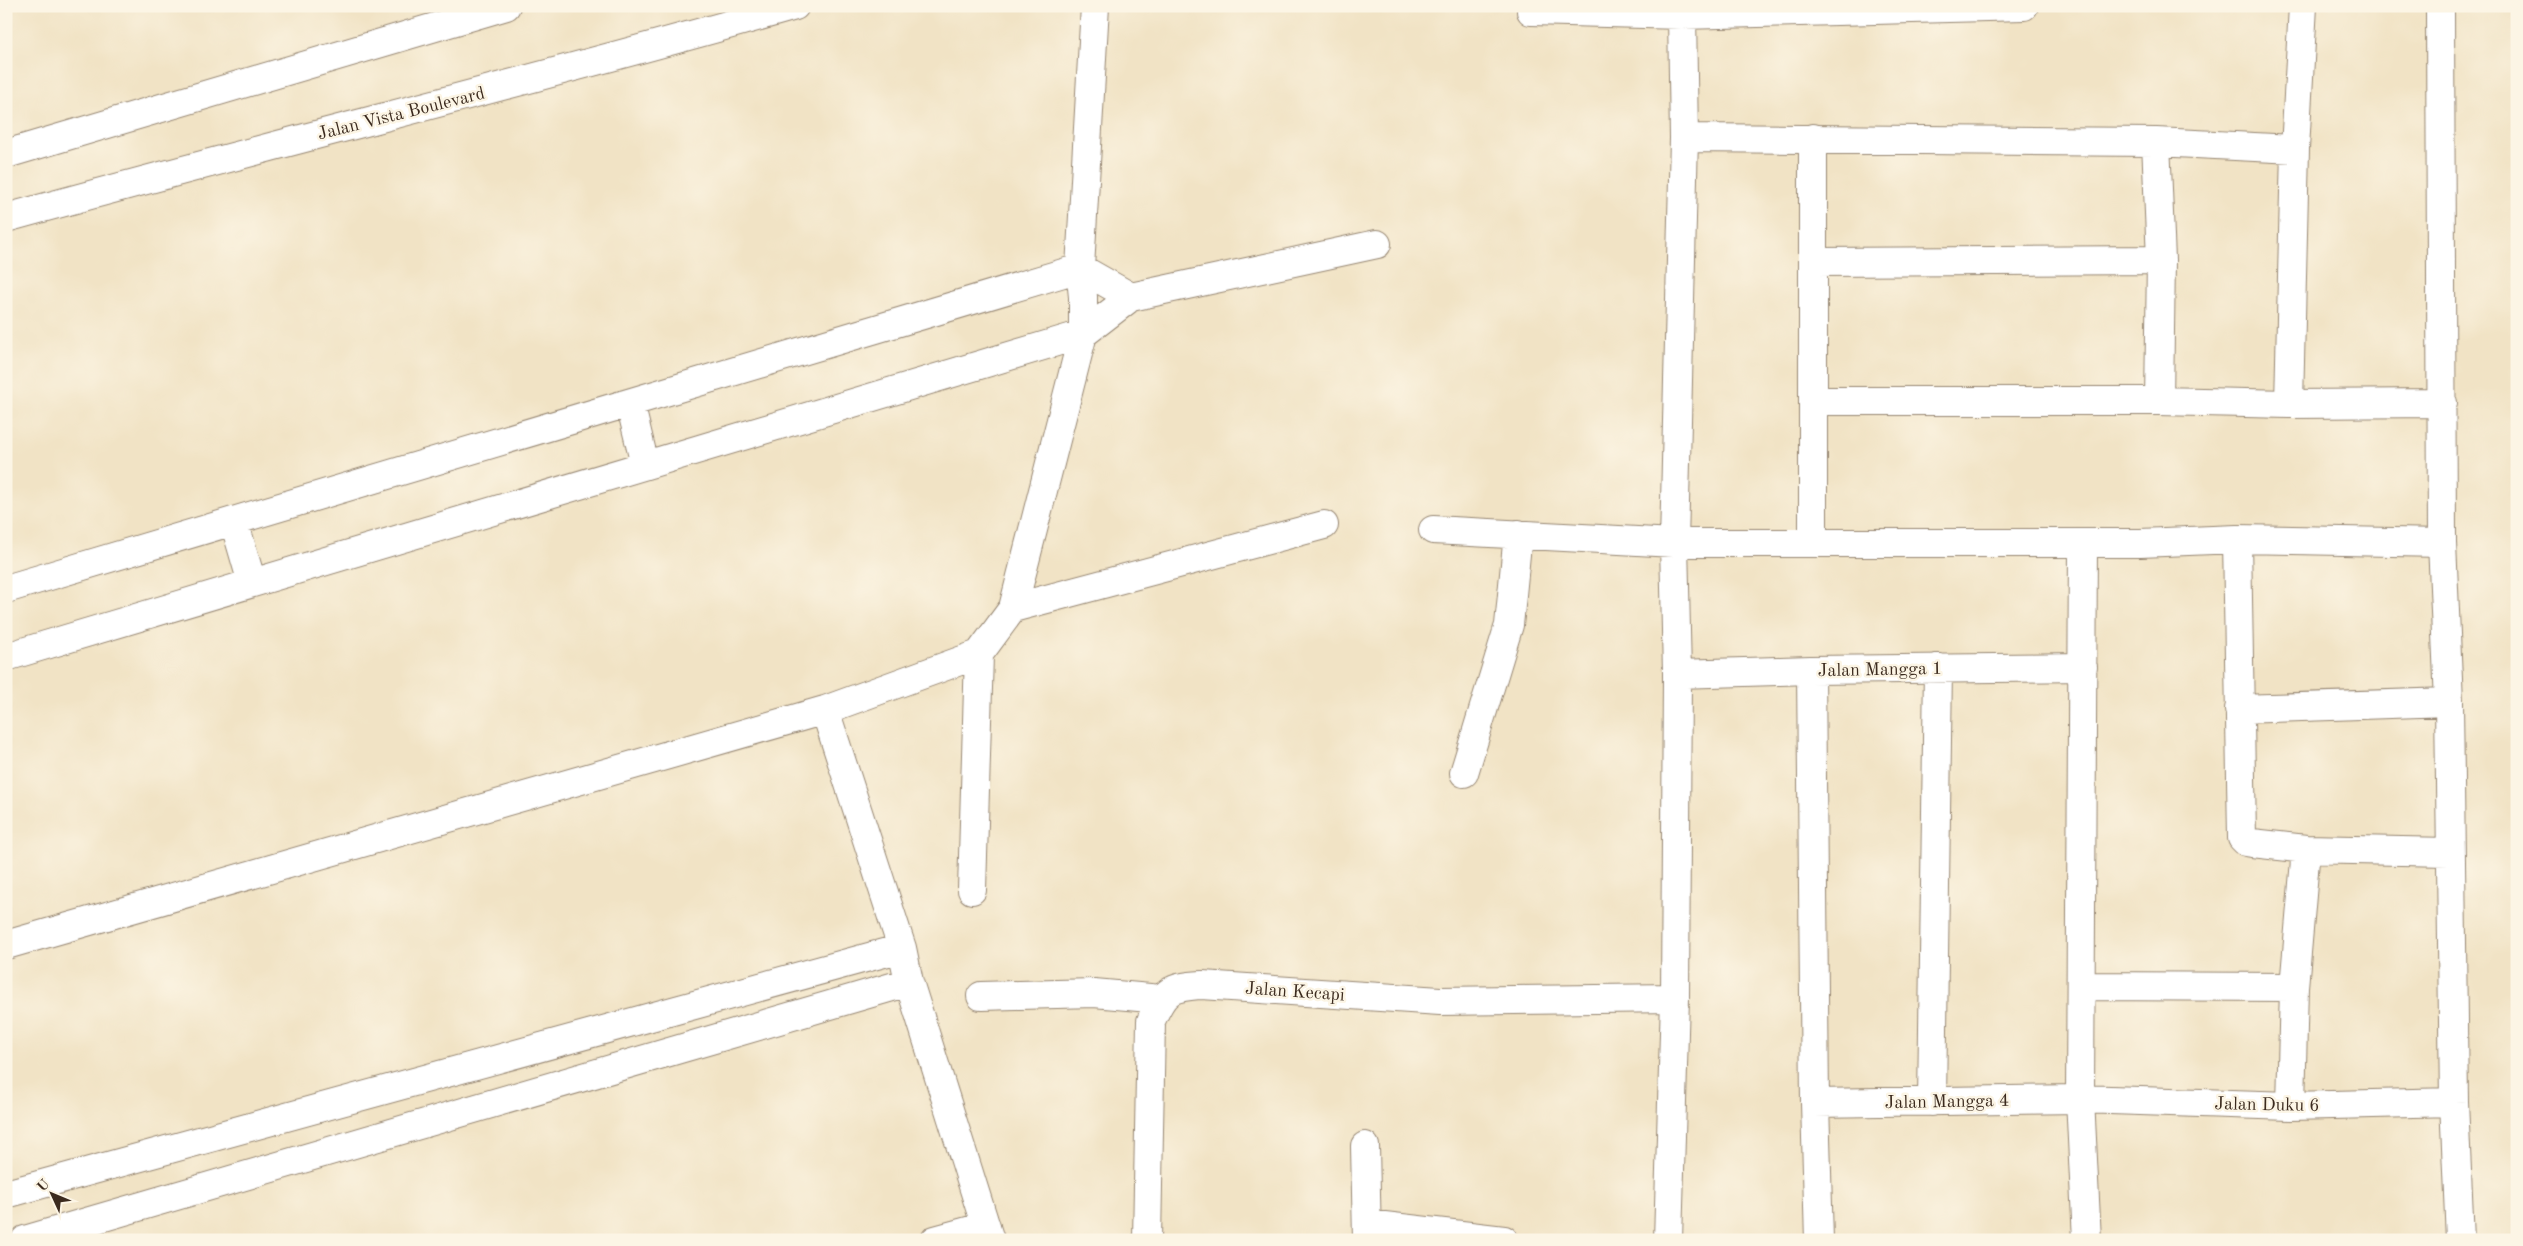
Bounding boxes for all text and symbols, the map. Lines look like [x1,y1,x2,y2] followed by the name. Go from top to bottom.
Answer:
[316,84,487,143] street label: Jalan Vista Boulevard
[1818,660,1942,680] street label: Jalan Mangga 1
[1244,980,1346,1004] street label: Jalan Kecapi
[1885,1092,2009,1112] street label: Jalan Mangga 4
[2214,1095,2320,1115] street label: Jalan Duku 6
[28,1168,78,1218] north arrow
[34,1177,52,1195] text: U

